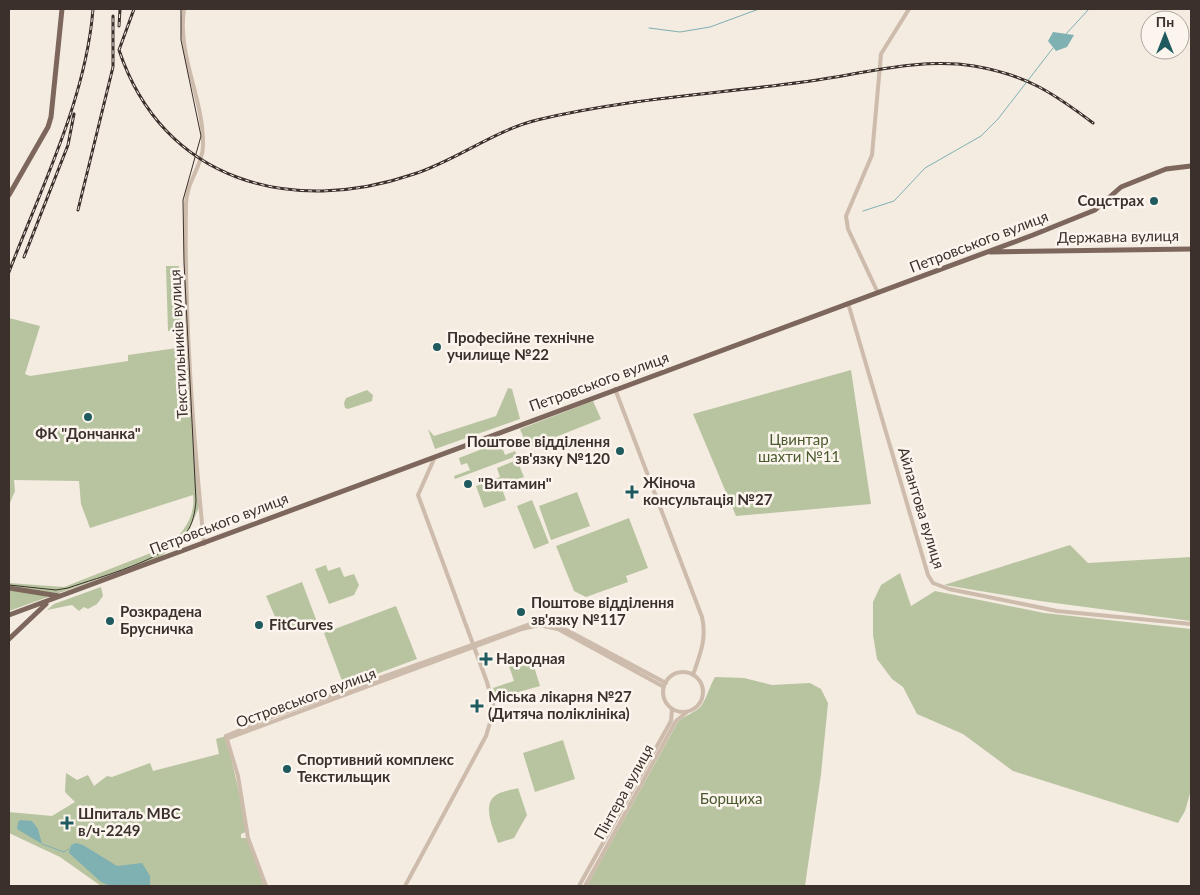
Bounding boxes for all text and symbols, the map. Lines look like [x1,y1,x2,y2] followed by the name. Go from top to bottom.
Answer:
[1140,10,1190,60] north arrow
[1156,13,1174,30] text: Пн
[1078,191,1144,209] place label: Соцстрах
[1148,195,1160,207] marker: Соцстрах
[907,206,1051,276] street label: Петровського вулиця
[1057,226,1179,246] street label: Державна вулиця
[165,269,191,419] street label: Текстильників вулиця
[447,328,594,363] place label: Професійне технічне училище №22
[431,341,443,353] marker: Професійне технічне училище №22
[526,347,671,415] street label: Петровського вулиця
[82,411,94,423] marker: ФК "Дончанка"
[35,424,141,442] place label: ФК "Дончанка"
[758,430,840,465] park label: Цвинтар шахти №11
[467,432,610,467] place label: Поштове відділення зв'язку №120
[614,445,626,457] marker: Поштове відділення зв'язку №120
[895,445,949,571] street label: Айлантова вулиця
[643,473,773,508] place label: Жіноча консультація №27
[478,474,552,492] place label: "Витамин"
[462,478,474,490] marker: "Витамин"
[625,485,639,499] marker: Жіноча консультація №27
[147,488,291,558] street label: Петровського вулиця
[531,593,674,628] place label: Поштове відділення зв'язку №117
[120,602,202,637] place label: Розкрадена Брусничка
[515,606,527,618] marker: Поштове відділення зв'язку №117
[104,615,116,627] marker: Розкрадена Брусничка
[269,615,333,633] place label: FitCurves
[253,619,265,631] marker: FitCurves
[496,649,565,667] place label: Народная
[480,653,492,665] marker: Народная
[233,663,378,731] street label: Островського вулиця
[488,687,632,722] place label: Міська лікарня №27 (Дитяча поліклініка)
[470,699,484,713] marker: Міська лікарня №27 (Дитяча поліклініка)
[590,741,657,842] street label: Пінтера вулиця
[297,750,454,785] place label: Спортивний комплекс Текстильщик
[281,763,293,775] marker: Спортивний комплекс Текстильщик
[700,789,762,807] park label: Борщиха
[78,804,181,839] place label: Шпиталь МВС в/ч-2249
[60,816,74,830] marker: Шпиталь МВС в/ч-2249

